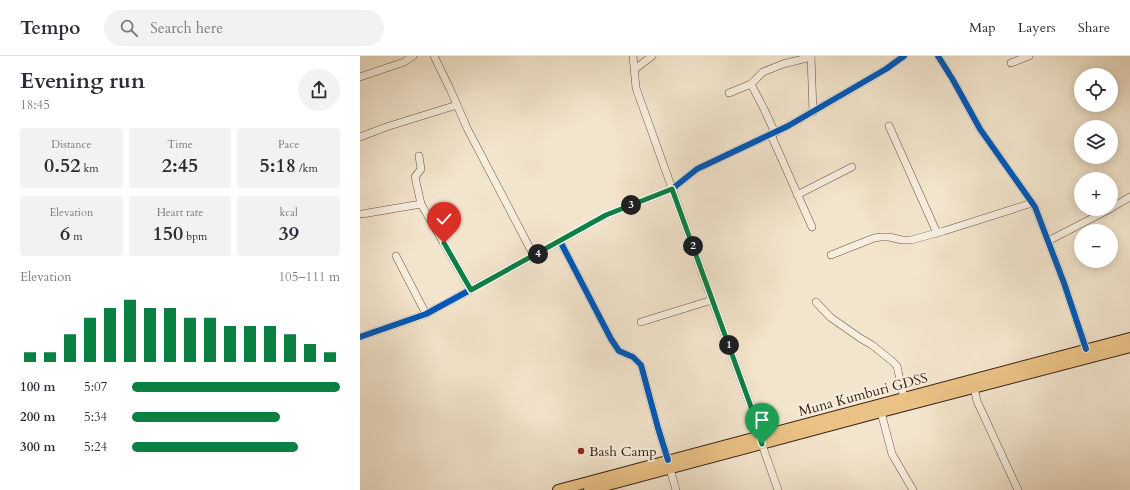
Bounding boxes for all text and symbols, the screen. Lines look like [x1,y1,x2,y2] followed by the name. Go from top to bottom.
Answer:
[104,10,384,46] search box
[20,15,80,41] text: Tempo
[118,17,140,39] icon: search
[150,18,223,38] text: Search here
[969,18,996,37] text: Map
[1018,18,1056,37] text: Layers
[1078,18,1110,37] text: Share
[20,66,145,96] text: Evening run
[1074,68,1118,268] map controls
[1074,68,1118,112] button: locate
[298,69,340,111] button: share
[20,96,50,114] text: 18:45
[1074,120,1118,164] button: layers
[51,137,91,152] text: Distance
[167,137,193,152] text: Time
[278,137,299,152] text: Pace
[44,152,81,179] text: 0.52
[162,152,198,179] text: 2:45
[260,152,296,179] text: 5:18
[81,161,99,176] text: km
[296,161,318,176] text: /km
[1074,172,1118,216] button: +
[621,195,641,215] pin: 3
[628,197,634,212] text: 3
[427,202,461,243] pin
[49,205,93,220] text: Elevation
[157,205,203,220] text: Heart rate
[279,205,298,220] text: kcal
[433,208,455,230] icon: check
[60,220,70,247] text: 6
[153,220,183,247] text: 150
[278,220,299,247] text: 39
[1074,224,1118,268] button: −
[70,229,83,244] text: m
[183,229,207,244] text: bpm
[683,236,703,256] pin: 2
[690,238,696,253] text: 2
[528,244,548,264] pin: 4
[535,246,541,261] text: 4
[20,268,72,286] text: Elevation
[278,268,340,286] text: 105–111 m
[719,335,739,355] pin: 1
[726,337,732,352] text: 1
[796,368,930,421] street label: Muna Kumburi GDSS
[20,378,55,396] text: 100 m
[84,378,107,396] text: 5:07
[745,403,779,444] pin
[20,408,55,426] text: 200 m
[84,408,107,426] text: 5:34
[751,409,773,431] icon: arrive
[20,438,55,456] text: 300 m
[84,438,107,456] text: 5:24
[589,442,657,461] place label: Bash Camp
[576,446,586,456] marker: Bash Camp

